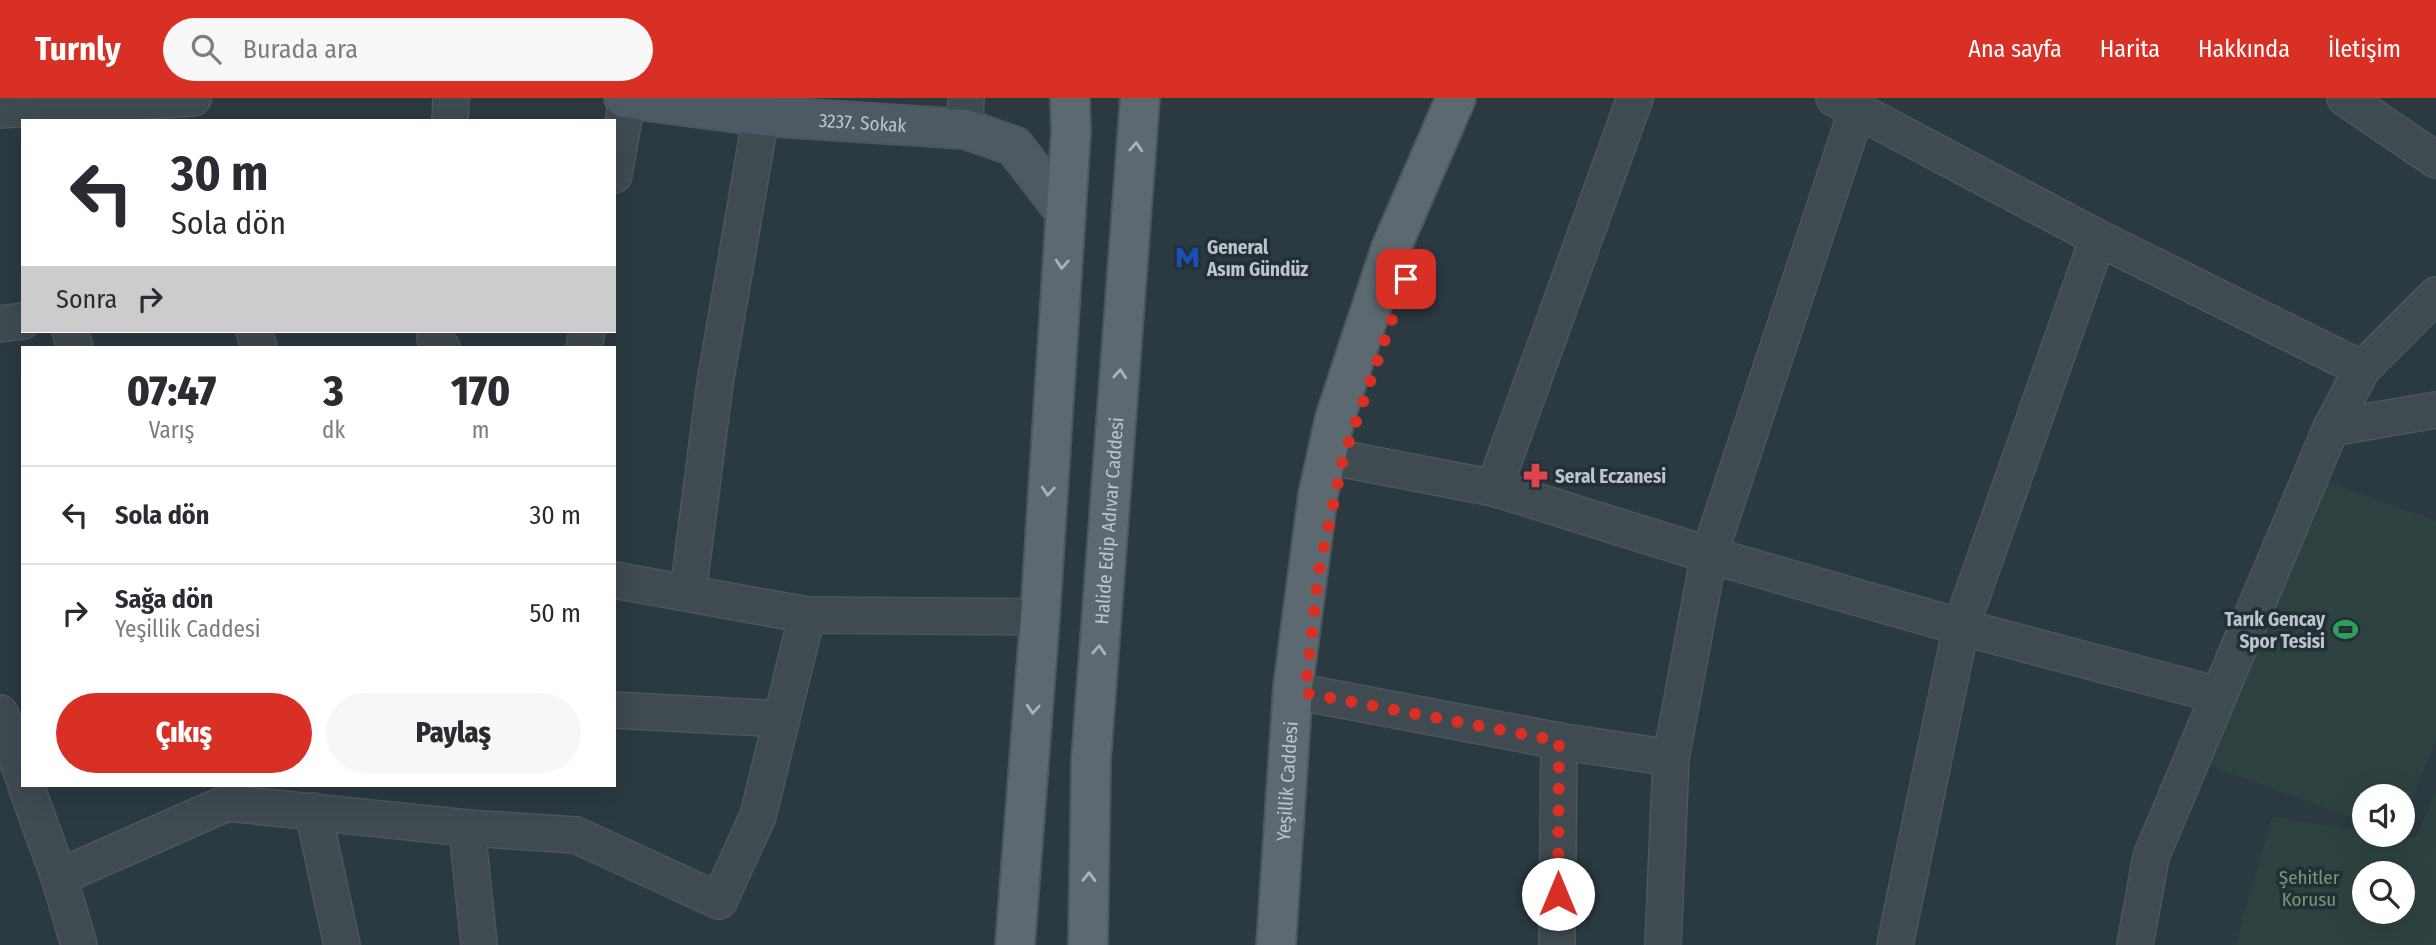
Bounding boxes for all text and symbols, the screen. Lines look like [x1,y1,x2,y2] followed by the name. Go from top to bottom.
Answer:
[163,18,653,81] search box
[35,29,121,69] text: Turnly
[187,30,225,68] icon: search
[243,34,358,65] text: Burada ara
[1968,35,2062,63] text: Ana sayfa
[2100,35,2160,63] text: Harita
[2198,35,2290,63] text: Hakkında
[2328,35,2401,63] text: İletişim
[818,108,907,137] street label: 3237. Sokak
[1129,141,1144,152] one-way arrow
[171,144,269,203] text: 30 m
[56,147,147,238] icon: left
[171,204,286,242] text: Sola dön
[1206,236,1308,281] place label: General Asım Gündüz
[1173,244,1201,272] metro station icon: General Asım Gündüz
[1376,249,1436,309] pin
[1055,259,1070,270] one-way arrow
[1387,260,1425,298] icon: arrive
[131,280,169,318] icon: right
[56,284,117,315] text: Sonra
[127,366,216,416] text: 07:47
[324,366,344,416] text: 3
[451,366,510,416] text: 170
[1112,368,1127,379] one-way arrow
[149,416,194,444] text: Varış
[322,416,345,444] text: dk
[472,416,489,444] text: m
[1090,416,1128,625] street label: Halide Edip Adıvar Caddesi
[1521,462,1549,490] pharmacy icon: Seral Eczanesi
[1555,465,1666,488] place label: Seral Eczanesi
[1041,486,1056,497] one-way arrow
[56,496,94,534] icon: left
[115,500,209,531] text: Sola dön
[530,500,581,531] text: 30 m
[115,584,214,615] text: Sağa dön
[56,594,94,632] icon: right
[529,598,581,629] text: 50 m
[2225,608,2326,653] place label: Tarık Gencay Spor Tesisi
[115,615,261,643] text: Yeşillik Caddesi
[2331,616,2359,644] sports icon: Tarık Gencay Spor Tesisi
[1091,644,1106,655] one-way arrow
[56,693,312,773] button: Çıkış
[326,693,581,773] button: Paylaş
[1026,704,1041,715] one-way arrow
[1271,721,1302,842] street label: Yeşillik Caddesi
[2352,784,2415,924] map controls
[2352,784,2415,847] button: sound
[1521,857,1595,931] position arrow
[2352,861,2415,924] button: search
[2279,866,2340,911] park label: Şehitler Korusu
[1081,871,1097,882] one-way arrow

